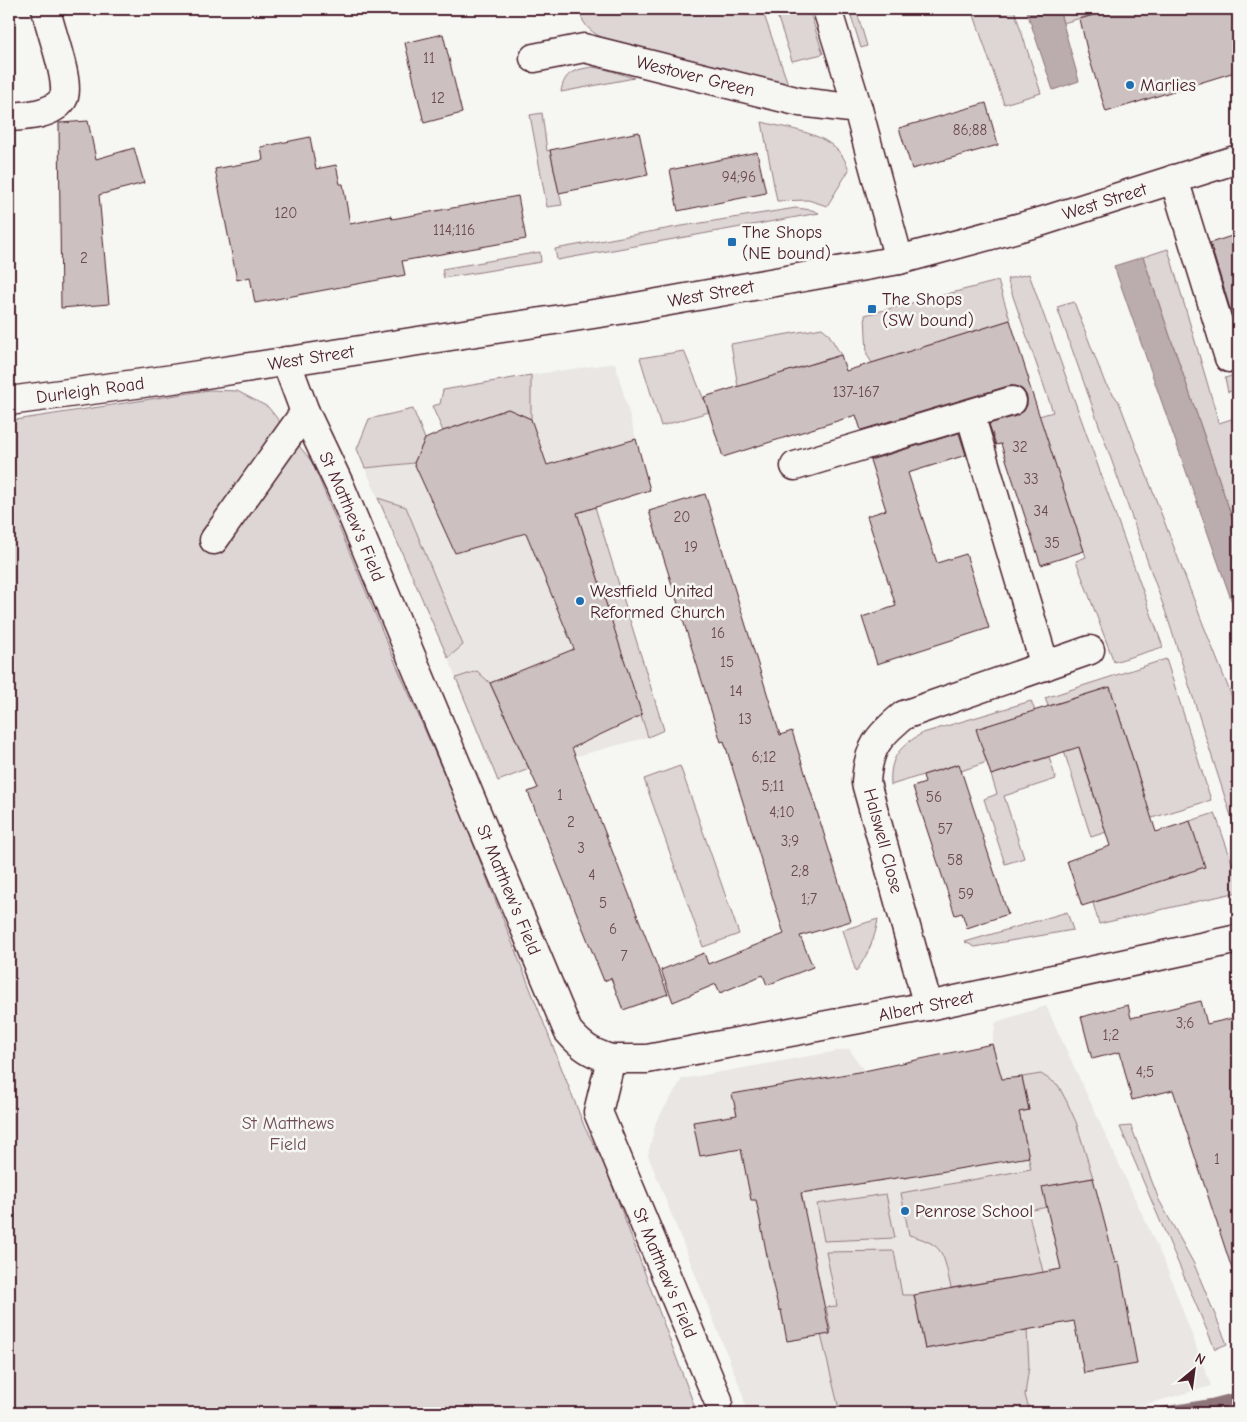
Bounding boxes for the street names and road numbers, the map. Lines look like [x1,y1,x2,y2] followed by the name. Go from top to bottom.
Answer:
[634,51,757,101] street label: Westover Green
[1060,178,1150,225] street label: West Street
[666,275,756,312] street label: West Street
[266,340,356,375] street label: West Street
[35,372,146,408] street label: Durleigh Road
[315,448,389,585] street label: St Matthew's Field
[859,786,907,896] street label: Halswell Close
[472,821,546,958] street label: St Matthew's Field
[877,986,976,1026] street label: Albert Street
[629,1204,701,1341] street label: St Matthew's Field

